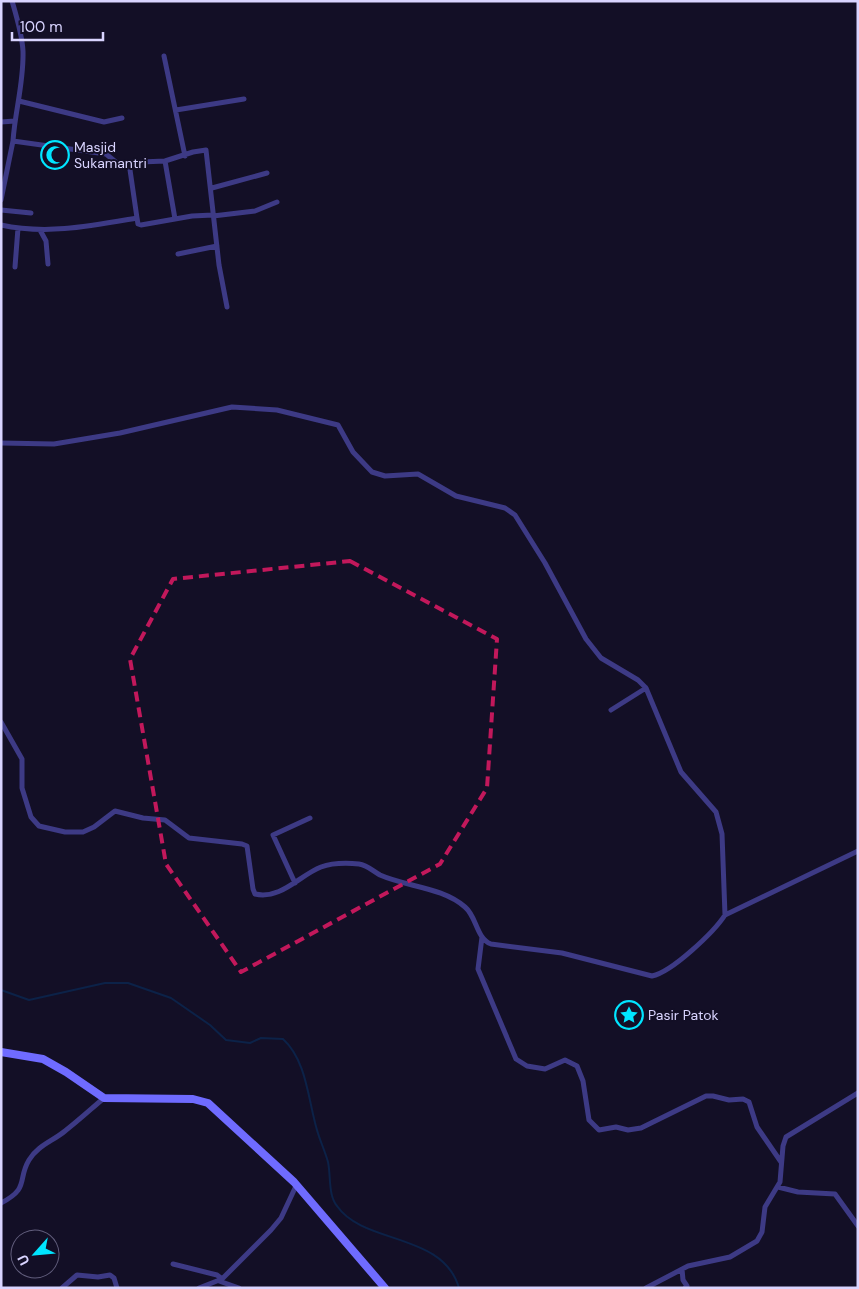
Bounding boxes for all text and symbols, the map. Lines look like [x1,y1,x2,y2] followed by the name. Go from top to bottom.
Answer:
[12,10,104,42] scale bar
[20,17,63,37] text: 100 m
[74,138,147,172] place label: Masjid Sukamantri
[40,140,70,170] mosque icon: Masjid Sukamantri
[614,1000,644,1030] place icon: Pasir Patok
[648,1006,719,1024] place label: Pasir Patok
[10,1229,60,1279] north arrow
[13,1252,34,1268] text: U

